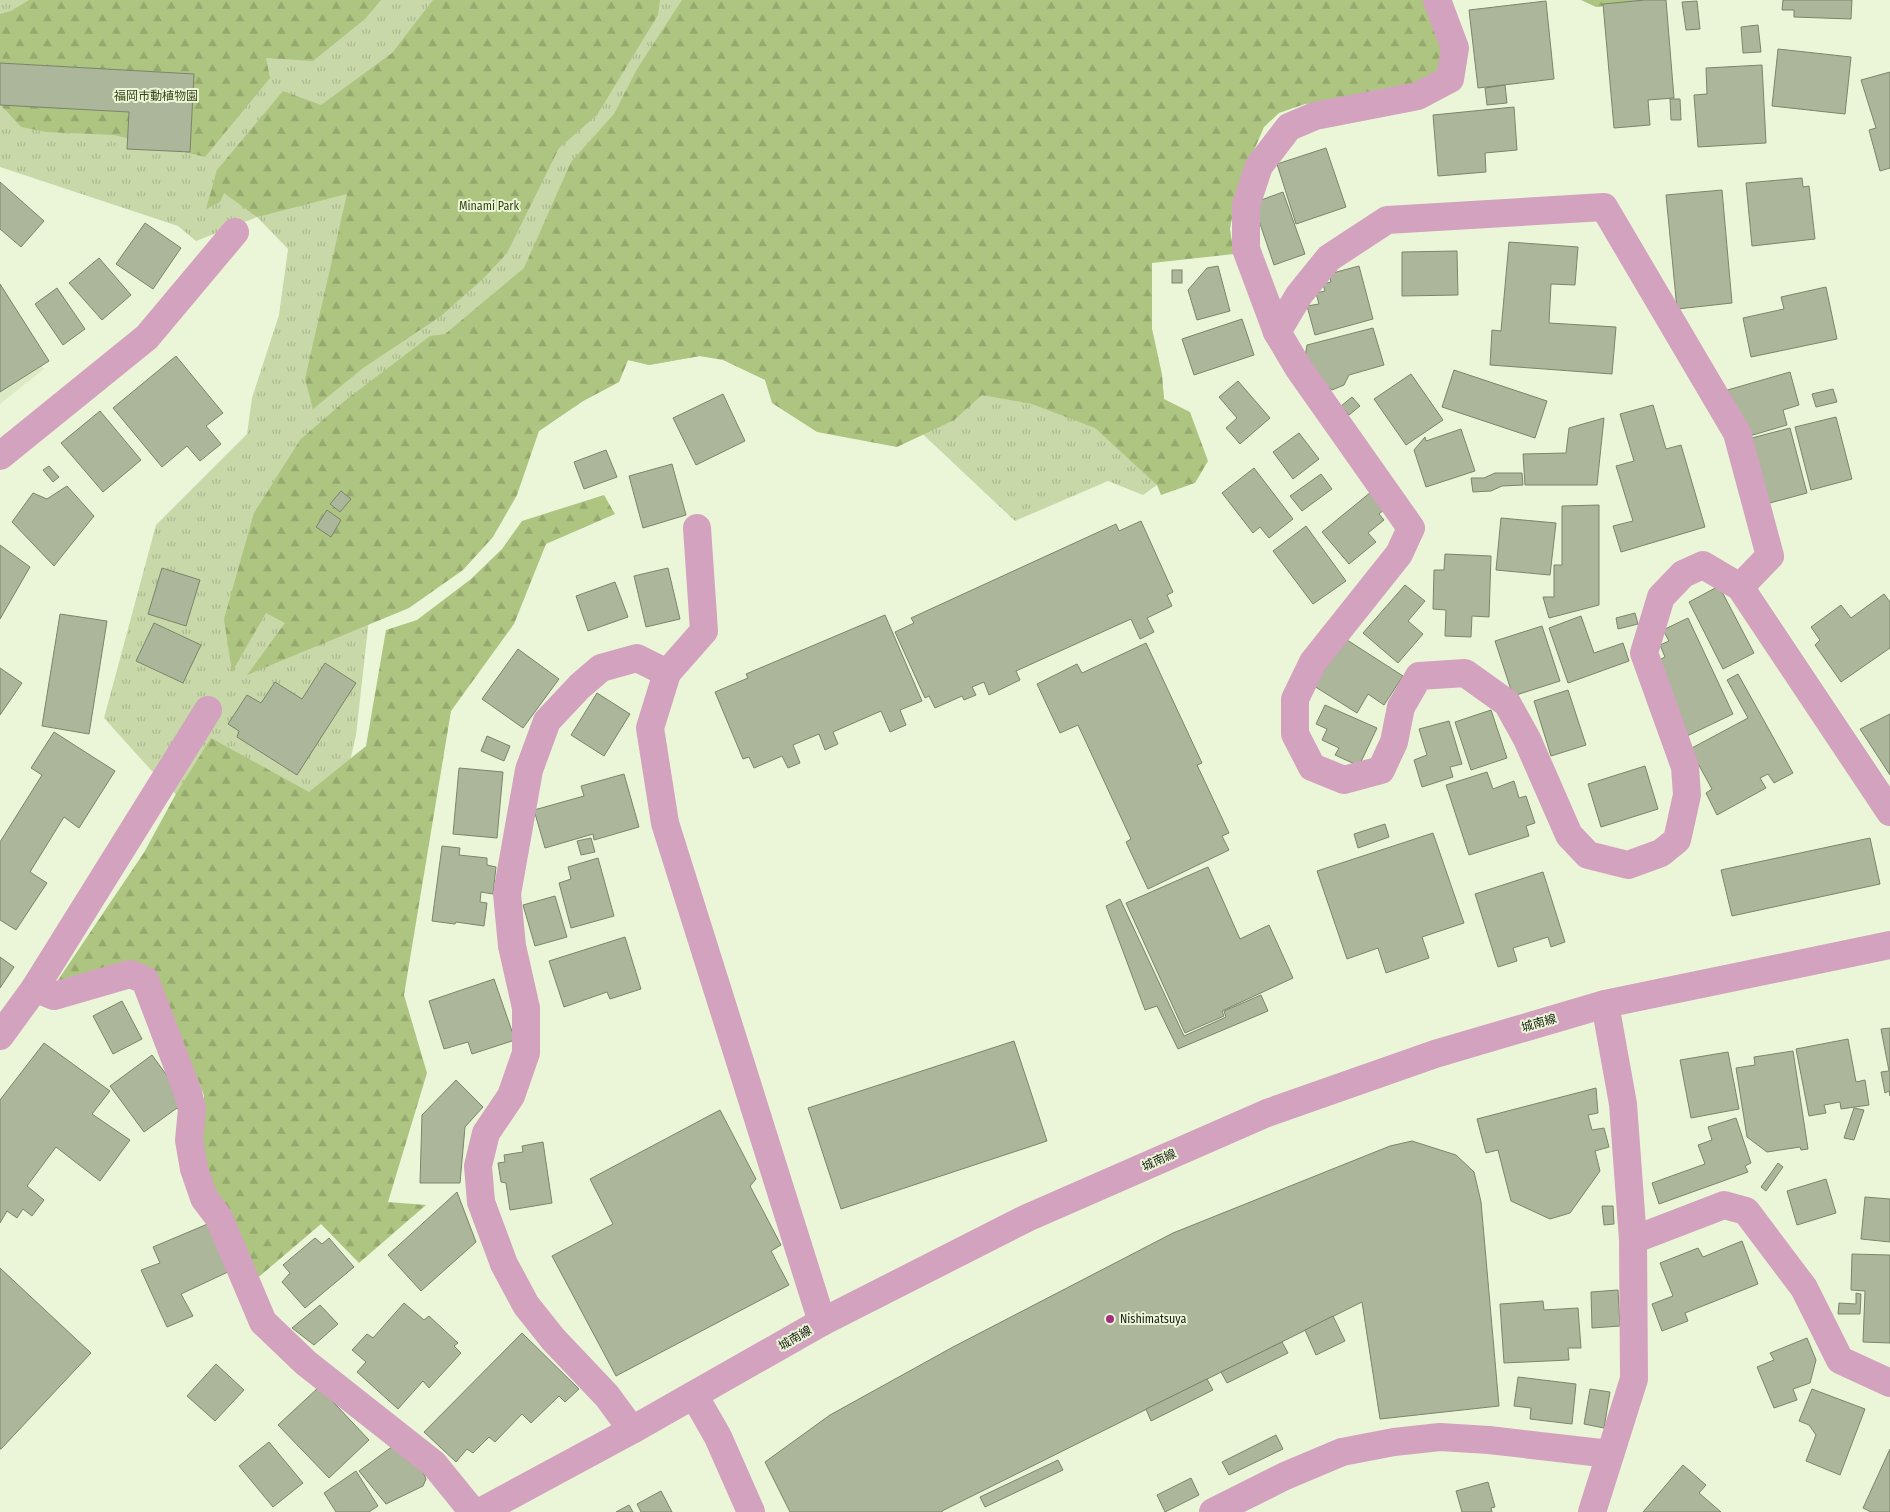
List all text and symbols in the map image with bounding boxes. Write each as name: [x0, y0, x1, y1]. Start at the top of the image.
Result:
park label: 福岡市動植物園: [114, 89, 198, 103]
park label: Minami Park: [459, 199, 519, 213]
street label: 城南線: [1520, 1011, 1558, 1035]
street label: 城南線: [1140, 1146, 1178, 1174]
place label: Nishimatsuya: [1120, 1312, 1186, 1326]
marker: Nishimatsuya: [1104, 1313, 1116, 1325]
street label: 城南線: [776, 1323, 814, 1353]

